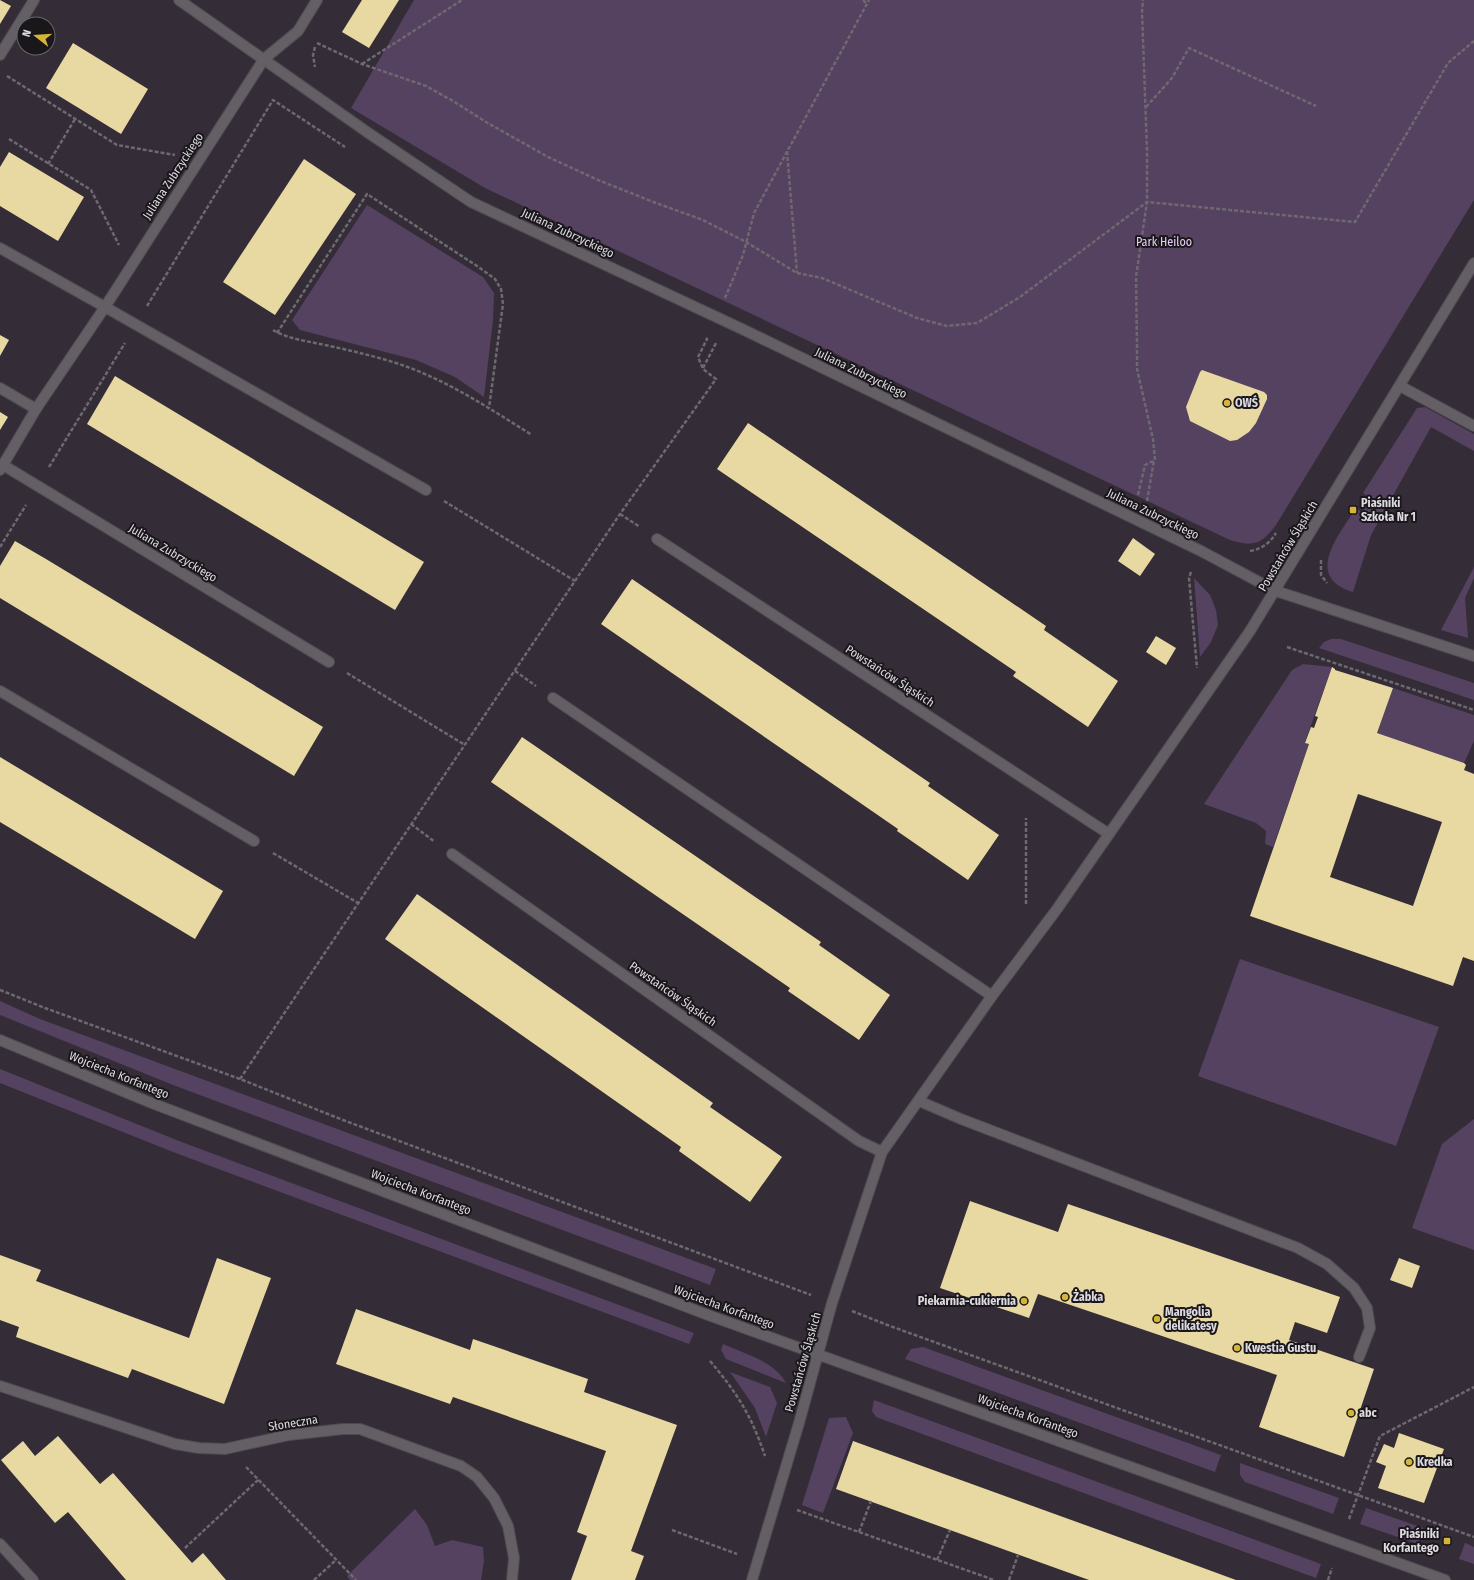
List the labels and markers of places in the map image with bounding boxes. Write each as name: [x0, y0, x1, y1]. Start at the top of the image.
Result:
place label: OWŚ: [1235, 394, 1258, 410]
marker: OWŚ: [1222, 398, 1232, 408]
place label: Piaśniki Szkoła Nr 1: [1361, 496, 1416, 524]
marker: Piaśniki Szkoła Nr 1: [1348, 505, 1358, 515]
place label: Żabka: [1073, 1289, 1103, 1304]
marker: Żabka: [1060, 1292, 1070, 1302]
place label: Piekarnia-cukiernia: [918, 1294, 1016, 1308]
marker: Piekarnia-cukiernia: [1019, 1296, 1029, 1306]
place label: Mangolia delikatesy: [1165, 1305, 1217, 1333]
marker: Mangolia delikatesy: [1152, 1314, 1162, 1324]
place label: Kwestia Gustu: [1245, 1341, 1316, 1355]
marker: Kwestia Gustu: [1232, 1343, 1242, 1353]
place label: abc: [1359, 1406, 1377, 1420]
marker: abc: [1346, 1408, 1356, 1418]
place label: Kredka: [1417, 1455, 1453, 1469]
marker: Kredka: [1404, 1457, 1414, 1467]
place label: Piaśniki Korfantego: [1383, 1527, 1440, 1555]
marker: Piaśniki Korfantego: [1442, 1536, 1452, 1546]

